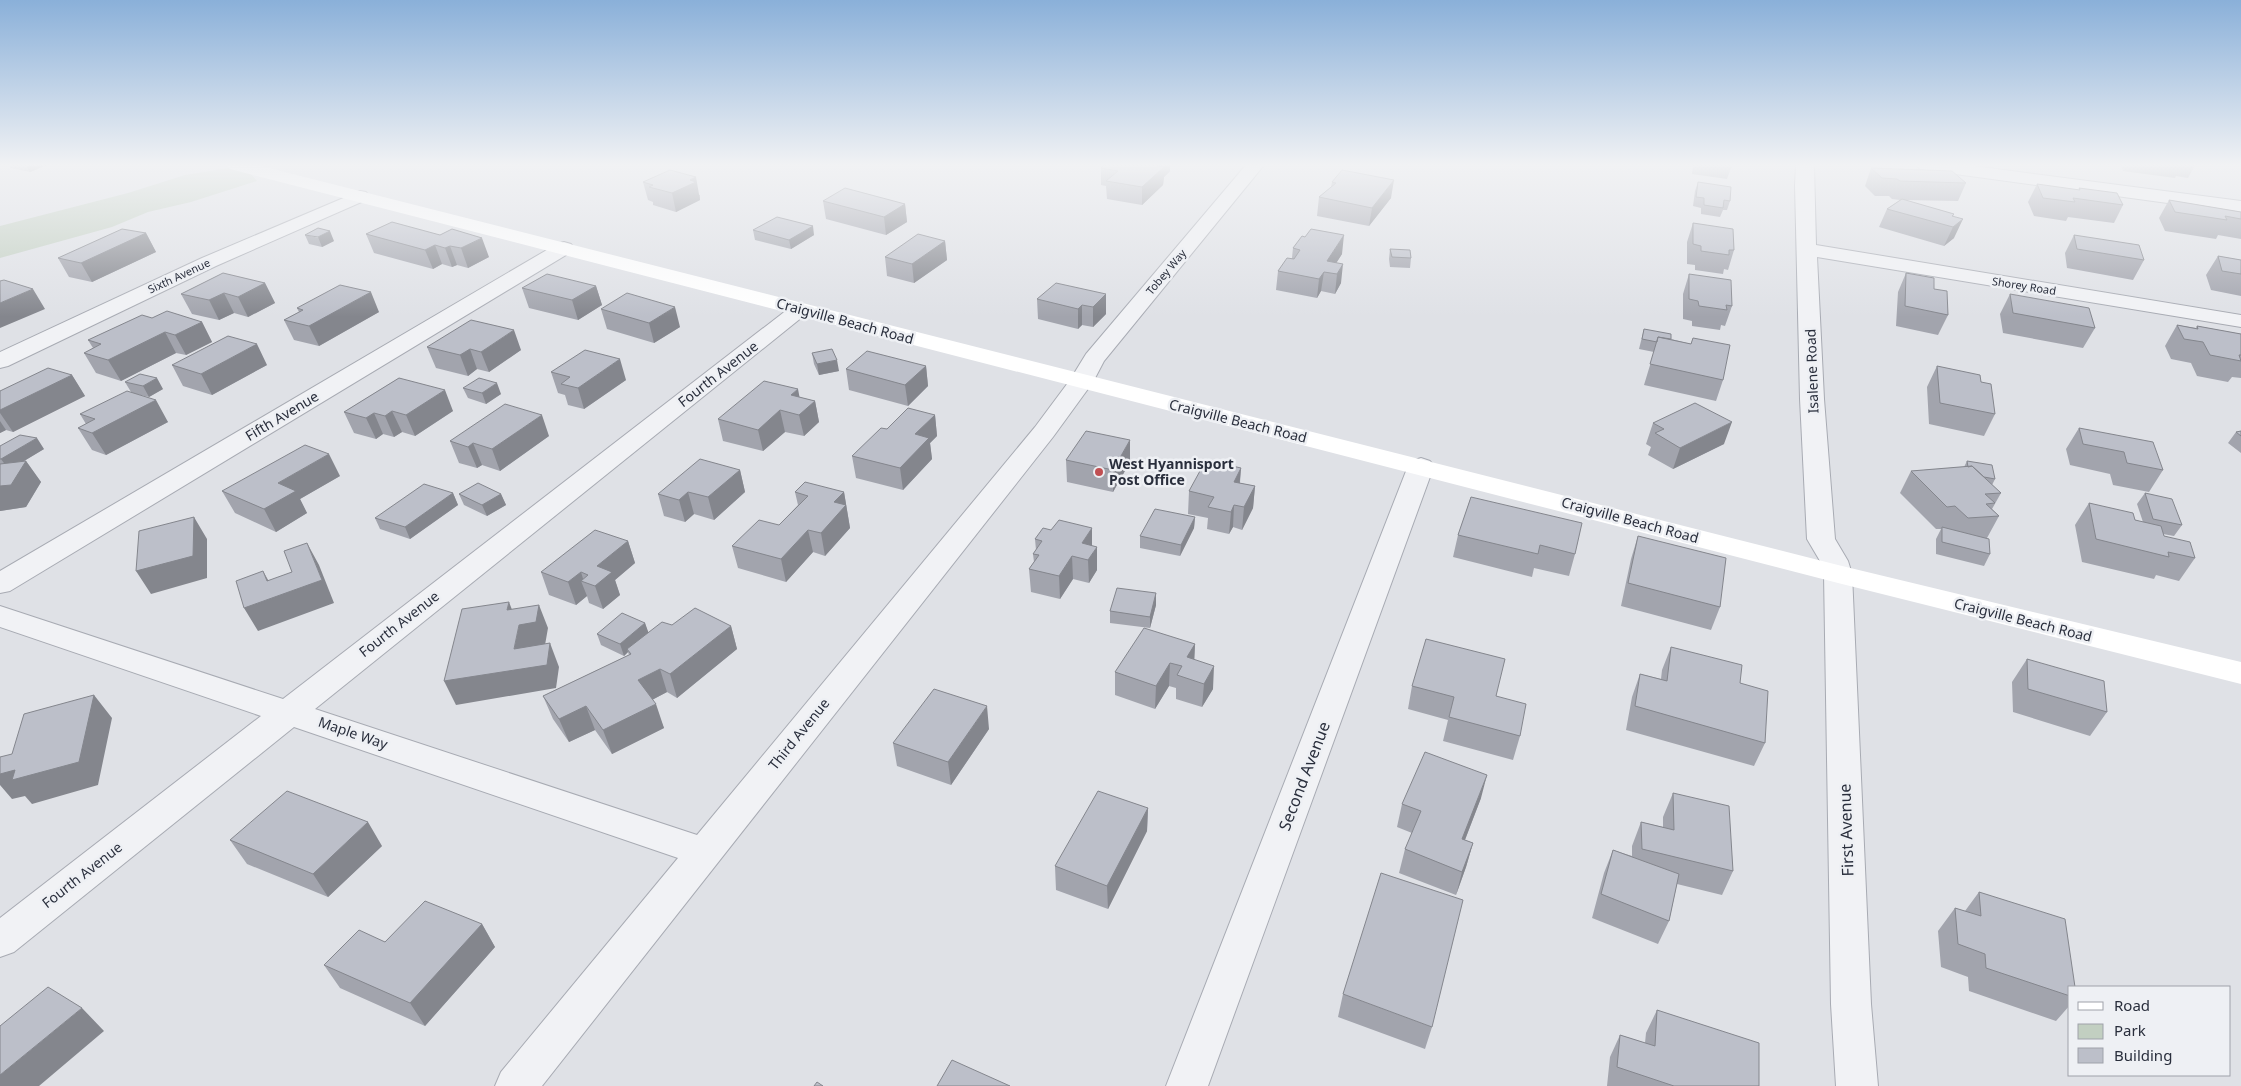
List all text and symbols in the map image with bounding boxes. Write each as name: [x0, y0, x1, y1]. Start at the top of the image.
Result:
street label: Tobey Way: [1142, 245, 1189, 298]
street label: Sixth Avenue: [145, 255, 212, 296]
street label: Shorey Road: [1991, 273, 2057, 298]
street label: Craigville Beach Road: [774, 293, 916, 348]
street label: Isalene Road: [1801, 328, 1822, 414]
street label: Fourth Avenue: [674, 336, 762, 411]
street label: Fifth Avenue: [242, 386, 322, 445]
street label: Craigville Beach Road: [1167, 394, 1309, 447]
place label: West Hyannisport Post Office: [1109, 454, 1234, 489]
marker: West Hyannisport Post Office: [1093, 466, 1105, 478]
street label: Craigville Beach Road: [1559, 492, 1701, 547]
street label: Fourth Avenue: [355, 586, 443, 661]
street label: Craigville Beach Road: [1952, 593, 2094, 646]
street label: Third Avenue: [764, 694, 833, 773]
street label: Maple Way: [316, 712, 391, 754]
street label: Second Avenue: [1273, 718, 1335, 834]
street label: First Avenue: [1833, 783, 1859, 877]
street label: Fourth Avenue: [38, 837, 126, 912]
legend: [2068, 986, 2231, 1076]
text: Road: [2114, 995, 2150, 1015]
text: Park: [2114, 1020, 2146, 1040]
text: Building: [2114, 1045, 2172, 1065]

